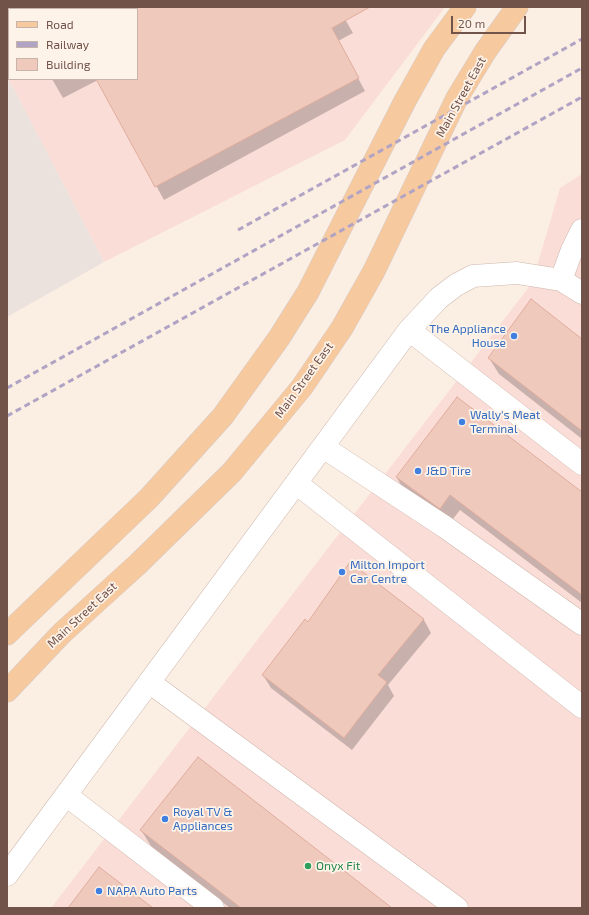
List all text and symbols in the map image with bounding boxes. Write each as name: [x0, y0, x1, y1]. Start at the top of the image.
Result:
legend: [8, 8, 138, 80]
scale bar: [453, 8, 528, 34]
text: 20 m: [458, 16, 485, 30]
text: Road: [46, 17, 74, 31]
text: Railway: [46, 37, 89, 51]
street label: Main Street East: [433, 54, 489, 140]
text: Building: [46, 57, 90, 71]
place label: The Appliance House: [429, 322, 506, 350]
marker: The Appliance House: [509, 331, 519, 341]
street label: Main Street East: [272, 339, 336, 421]
place label: Wally's Meat Terminal: [470, 408, 540, 436]
marker: Wally's Meat Terminal: [457, 417, 467, 427]
place label: J&D Tire: [426, 464, 471, 478]
marker: J&D Tire: [413, 466, 423, 476]
place label: Milton Import Car Centre: [350, 558, 425, 586]
marker: Milton Import Car Centre: [337, 567, 347, 577]
street label: Main Street East: [44, 579, 120, 651]
place label: Royal TV & Appliances: [173, 805, 233, 833]
marker: Royal TV & Appliances: [160, 814, 170, 824]
place label: Onyx Fit: [316, 859, 360, 873]
marker: Onyx Fit: [303, 861, 313, 871]
place label: NAPA Auto Parts: [107, 884, 197, 898]
marker: NAPA Auto Parts: [94, 886, 104, 896]

